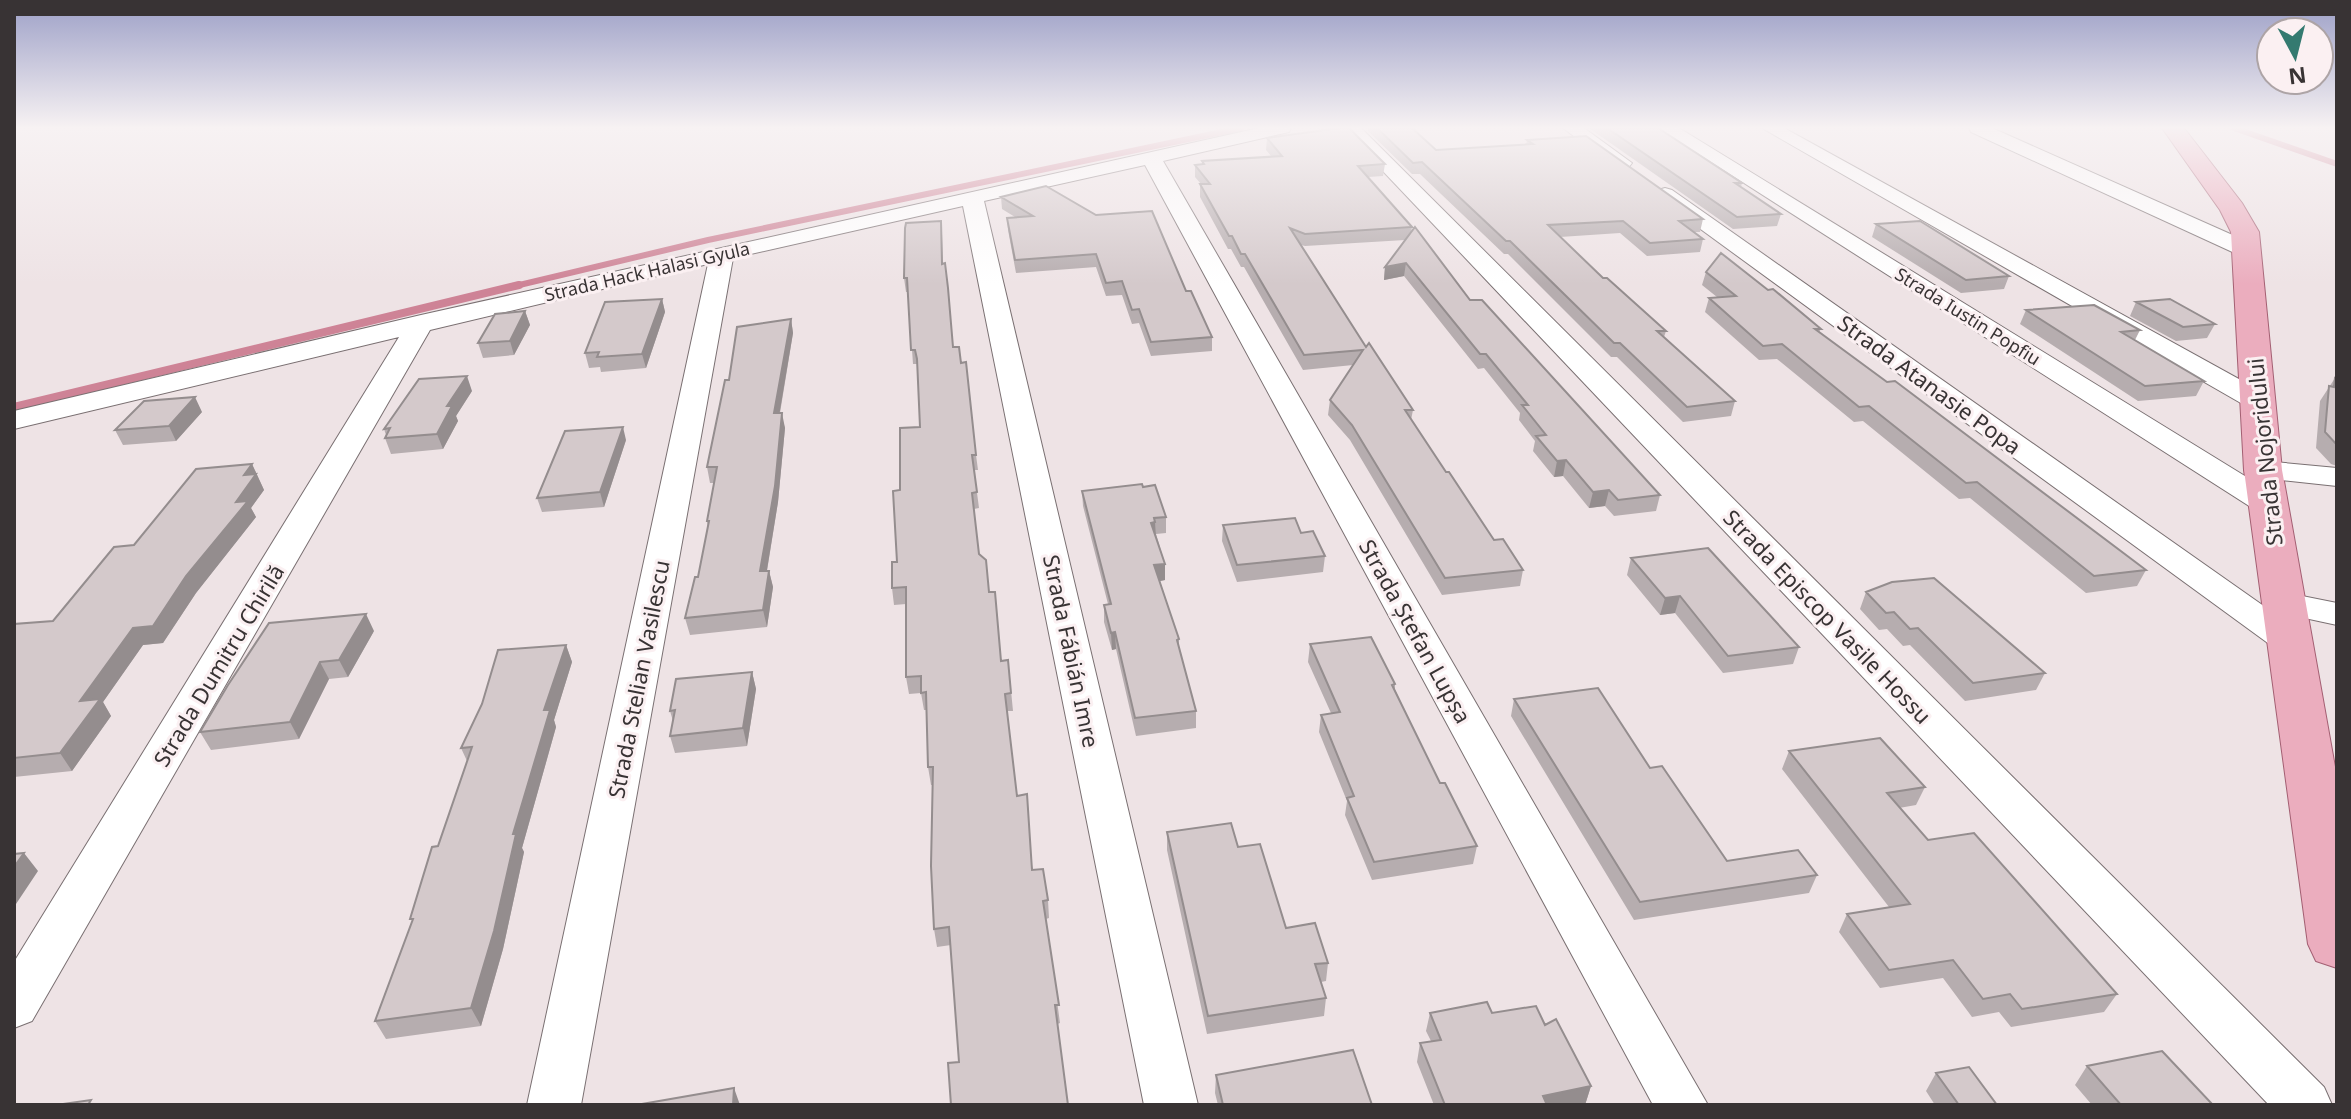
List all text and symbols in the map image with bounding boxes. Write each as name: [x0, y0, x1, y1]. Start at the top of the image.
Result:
north arrow: [2255, 16, 2335, 96]
text: N: [2287, 61, 2308, 93]
street label: Strada Hack Halasi Gyula: [542, 236, 752, 306]
street label: Strada Iustin Popfiu: [1891, 262, 2045, 370]
street label: Strada Atanasie Popa: [1832, 307, 2028, 461]
street label: Strada Nojoridului: [2239, 357, 2289, 547]
street label: Strada Episcop Vasile Hossu: [1717, 502, 1939, 730]
street label: Strada Ștefan Lupșa: [1353, 534, 1479, 728]
street label: Strada Fábián Imre: [1037, 552, 1107, 750]
street label: Strada Stelian Vasilescu: [600, 557, 676, 801]
street label: Strada Dumitru Chirilă: [146, 558, 290, 772]

